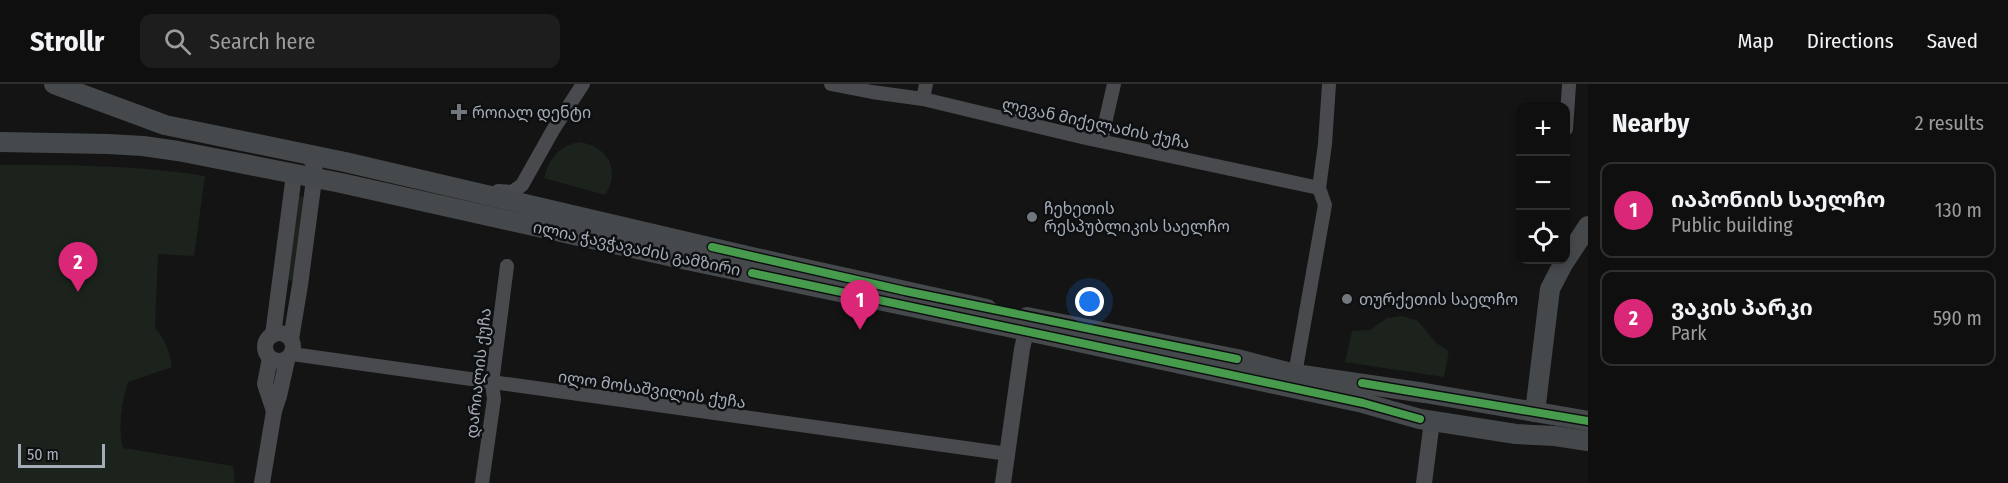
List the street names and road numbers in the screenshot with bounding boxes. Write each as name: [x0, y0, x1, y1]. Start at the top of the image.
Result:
street label: ლევან მიქელაძის ქუჩა: [1000, 94, 1191, 154]
street label: ილია ჭავჭავაძის გამზირი: [531, 217, 742, 281]
street label: დარიალის ქუჩა: [462, 307, 496, 439]
street label: ილო მოსაშვილის ქუჩა: [557, 367, 747, 413]

